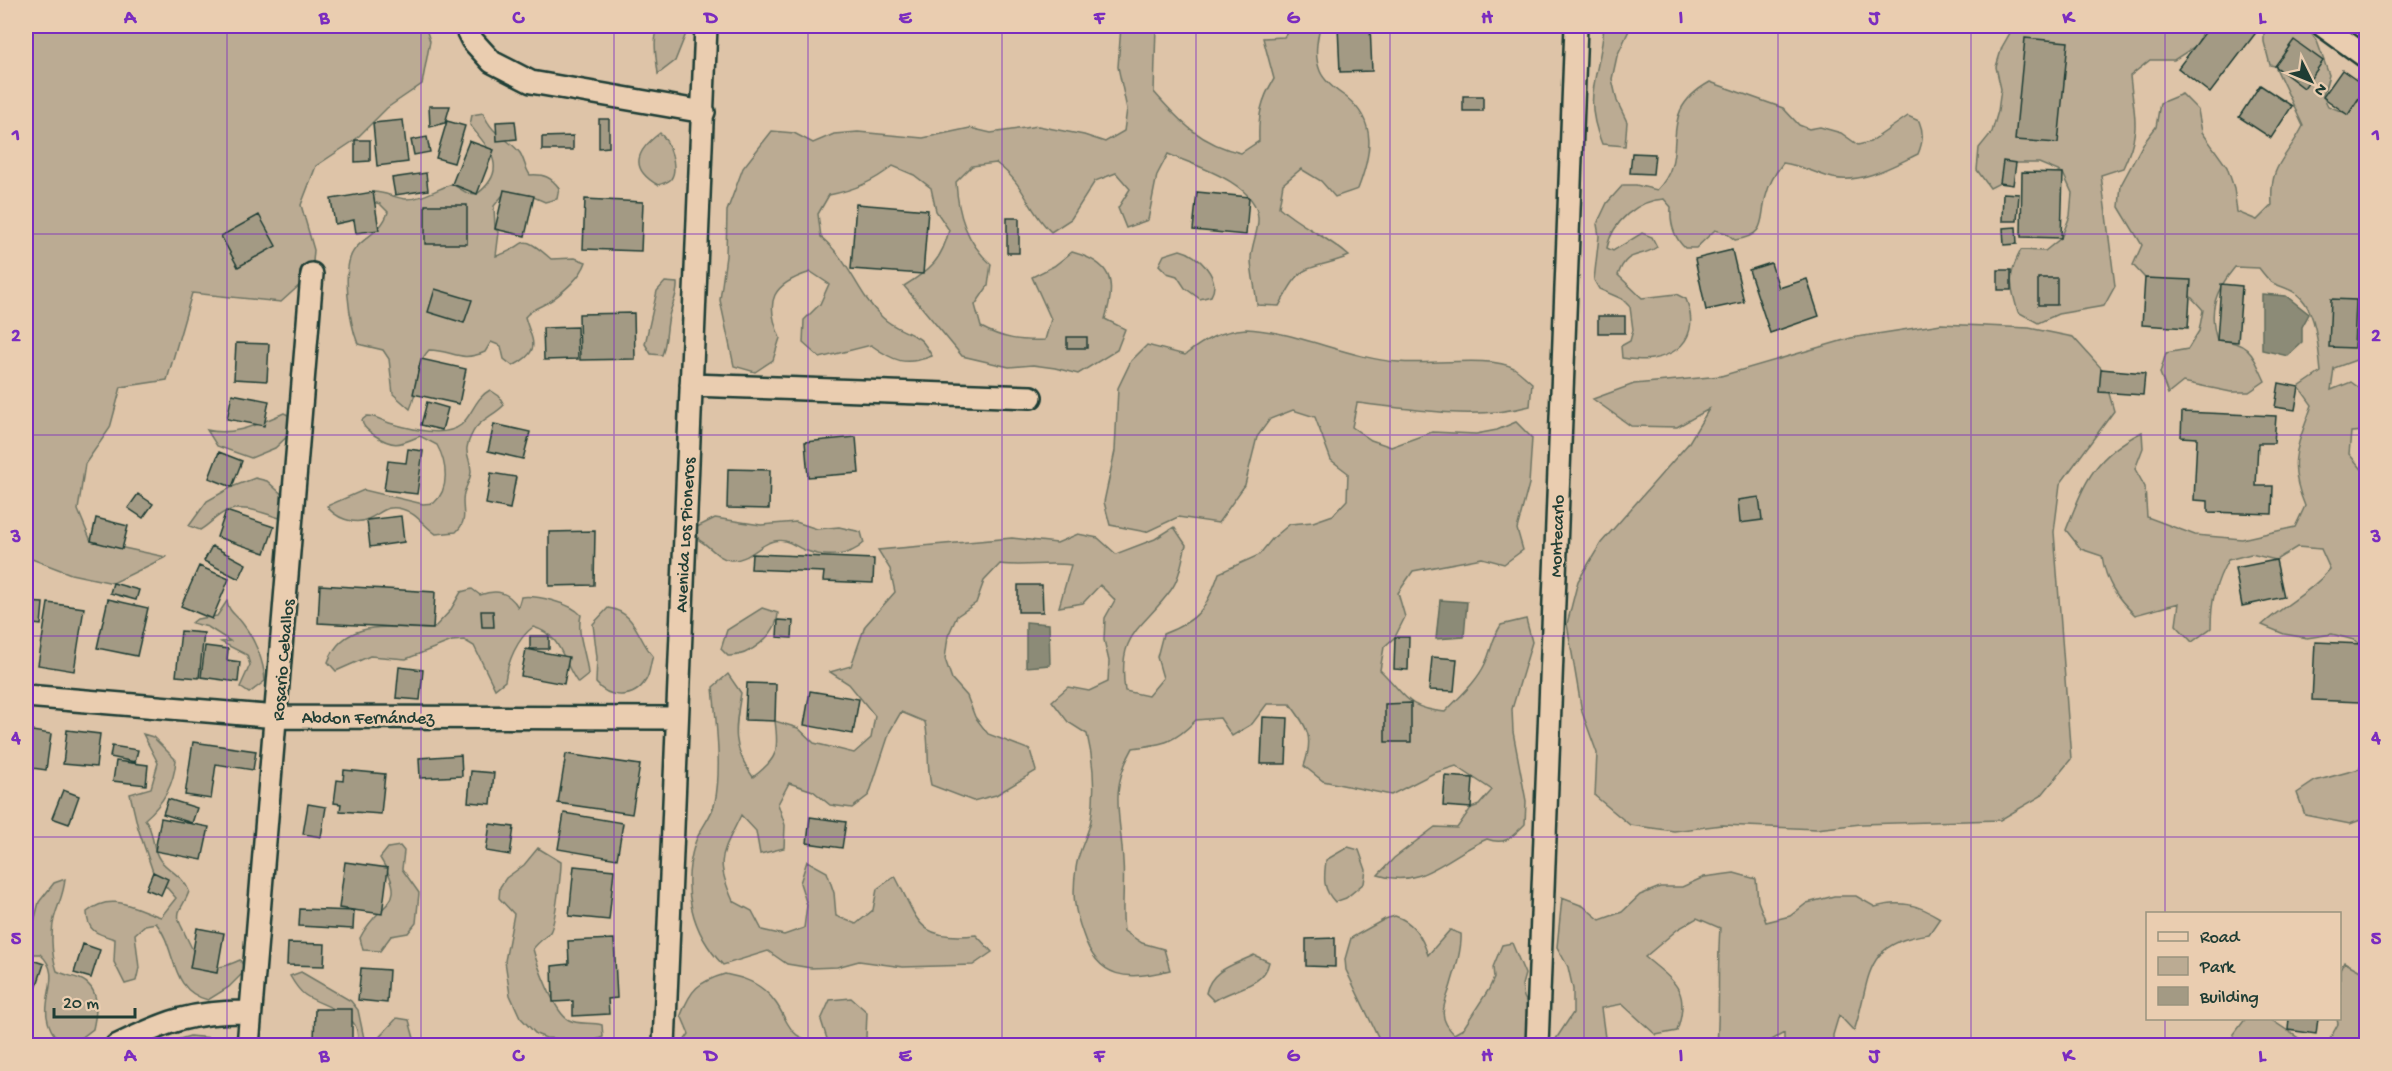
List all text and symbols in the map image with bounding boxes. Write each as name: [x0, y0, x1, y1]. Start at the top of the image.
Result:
text: A: [123, 8, 138, 31]
text: B: [318, 8, 330, 31]
text: C: [512, 8, 526, 31]
text: D: [702, 8, 718, 31]
text: E: [899, 8, 913, 31]
text: F: [1093, 8, 1106, 31]
text: G: [1287, 8, 1301, 31]
text: H: [1481, 8, 1493, 31]
text: I: [1679, 8, 1684, 31]
text: J: [1868, 8, 1881, 31]
text: K: [2061, 8, 2076, 31]
text: L: [2258, 8, 2267, 31]
north arrow: [2281, 51, 2341, 111]
text: N: [2309, 79, 2330, 100]
text: 1: [11, 125, 20, 148]
text: 1: [2371, 125, 2380, 148]
text: 2: [11, 326, 21, 349]
text: 2: [2371, 326, 2381, 349]
street label: Avenida Los Pioneros: [672, 456, 701, 613]
street label: Montecarlo: [1547, 494, 1570, 578]
text: 3: [10, 527, 21, 550]
text: 3: [2370, 527, 2381, 550]
street label: Rosario Ceballos: [269, 597, 300, 722]
street label: Abdon Fernández: [302, 709, 435, 730]
text: 4: [10, 728, 21, 751]
text: 4: [2370, 728, 2381, 751]
legend: [2146, 912, 2341, 1020]
text: Road: [2200, 928, 2241, 949]
text: 5: [11, 929, 22, 952]
text: 5: [2371, 929, 2382, 952]
text: Park: [2199, 958, 2236, 979]
scale bar: [54, 981, 135, 1019]
text: Building: [2199, 988, 2259, 1009]
text: 20 m: [63, 994, 99, 1015]
text: A: [123, 1046, 138, 1069]
text: B: [318, 1046, 330, 1069]
text: C: [512, 1046, 526, 1069]
text: D: [702, 1046, 718, 1069]
text: E: [899, 1046, 913, 1069]
text: F: [1093, 1046, 1106, 1069]
text: G: [1287, 1046, 1301, 1069]
text: H: [1481, 1046, 1493, 1069]
text: I: [1679, 1046, 1684, 1069]
text: J: [1868, 1046, 1881, 1069]
text: K: [2061, 1046, 2076, 1069]
text: L: [2258, 1046, 2267, 1069]

